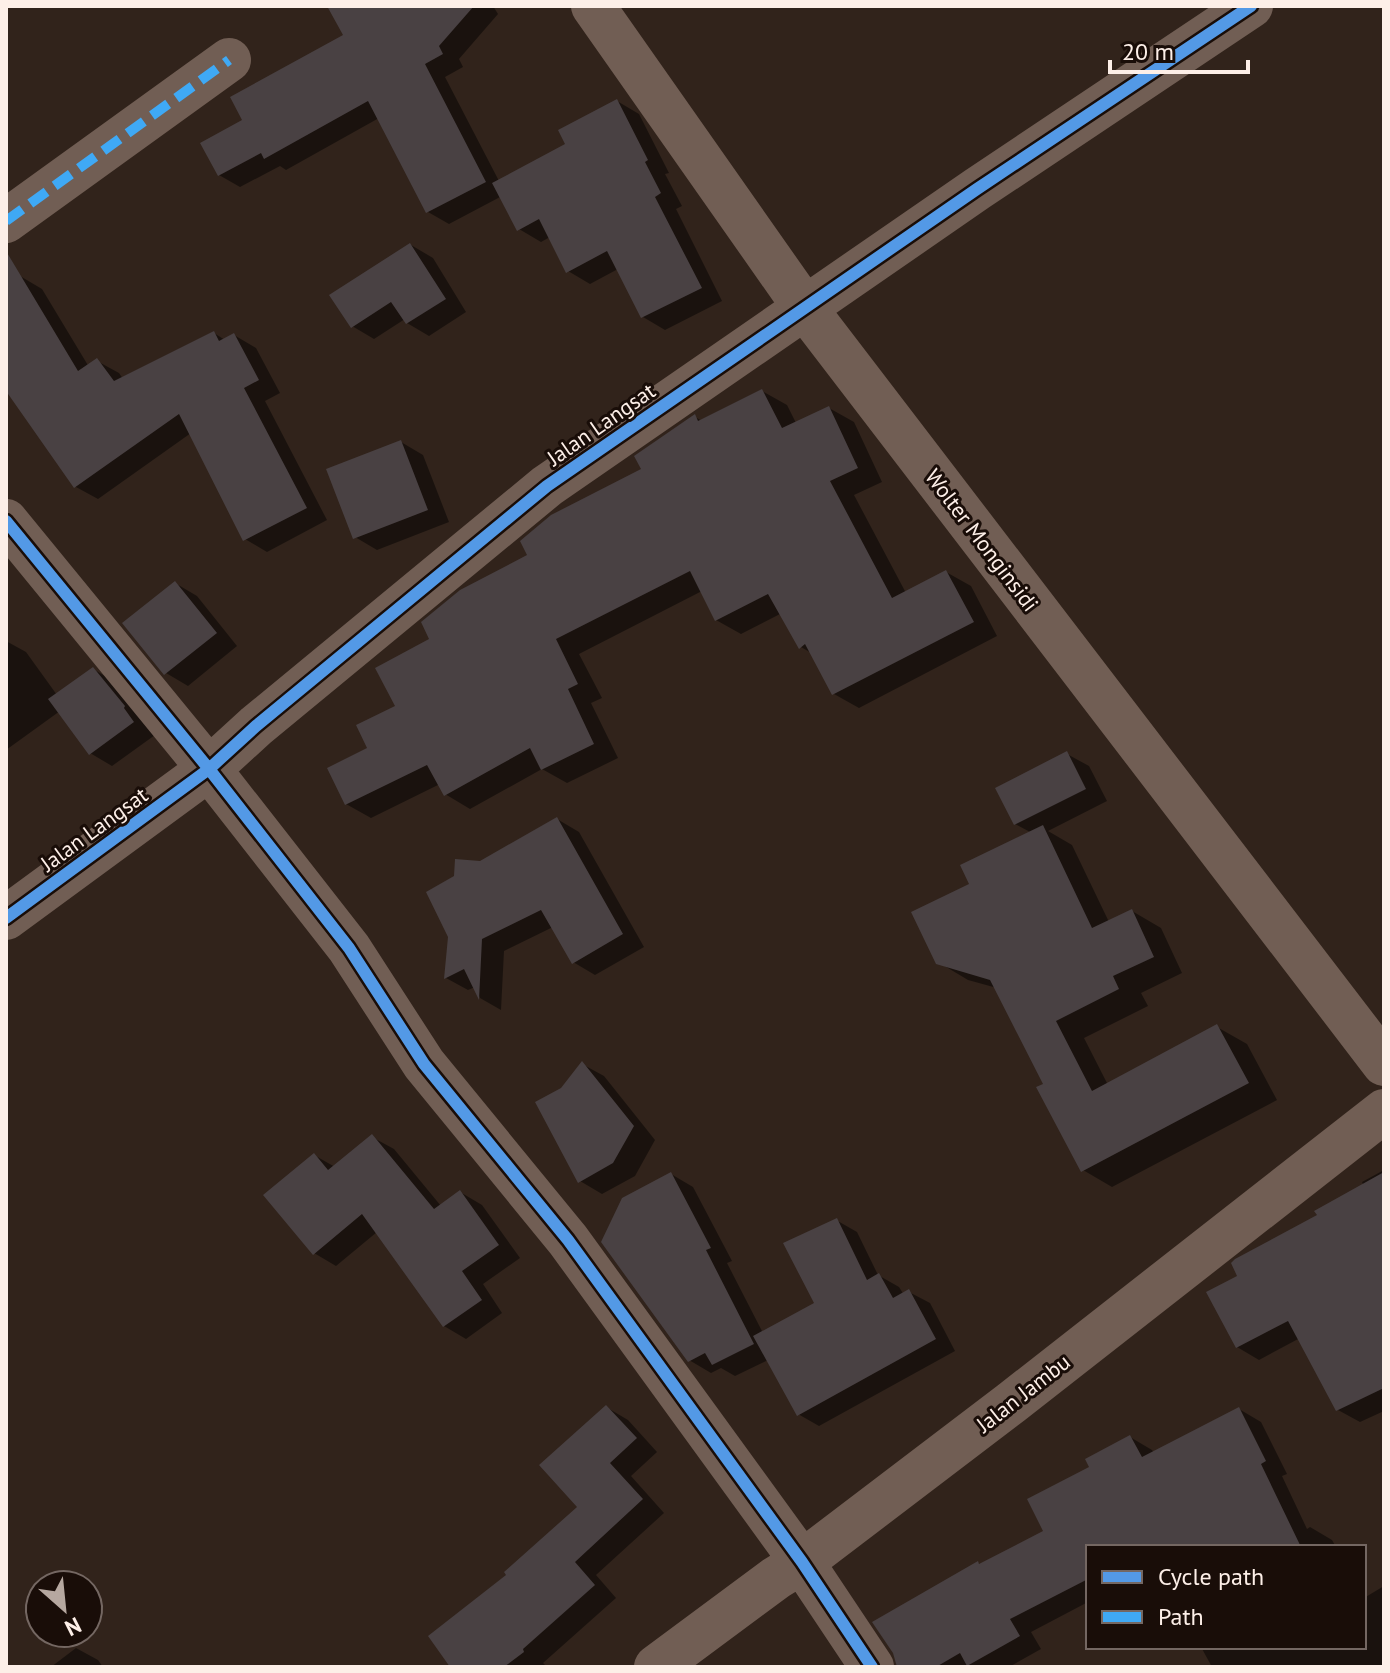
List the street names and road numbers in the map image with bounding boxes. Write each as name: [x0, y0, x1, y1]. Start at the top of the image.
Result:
street label: Jalan Langsat: [541, 376, 661, 472]
street label: Wolter Monginsidi: [919, 463, 1045, 617]
street label: Jalan Langsat: [34, 780, 154, 878]
street label: Jalan Jambu: [970, 1348, 1076, 1439]

